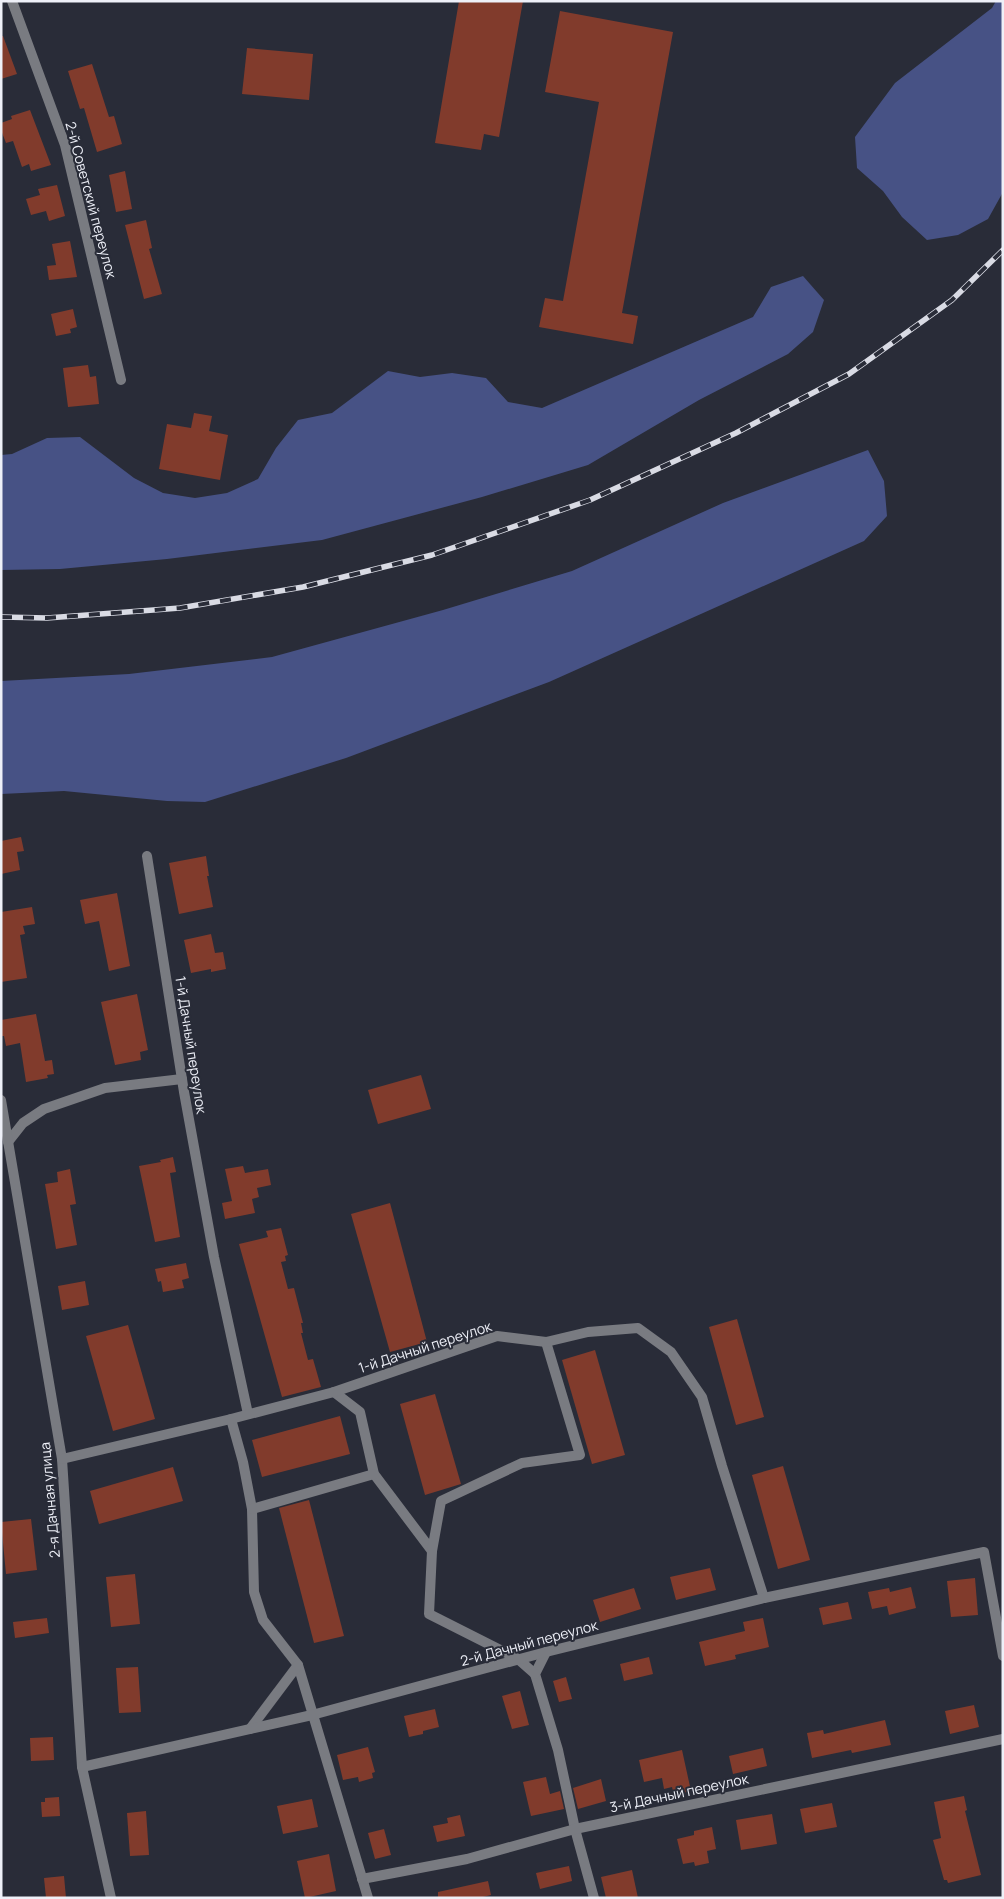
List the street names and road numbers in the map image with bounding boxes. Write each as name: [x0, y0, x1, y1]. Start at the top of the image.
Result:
street label: 2-й Советский переулок: [61, 119, 122, 281]
street label: 1-й Дачный переулок: [171, 975, 212, 1116]
street label: 1-й Дачный переулок: [356, 1316, 495, 1377]
street label: 2-я Дачная улица: [35, 1441, 64, 1559]
street label: 2-й Дачный переулок: [458, 1615, 601, 1670]
street label: 3-й Дачный переулок: [608, 1768, 751, 1817]

